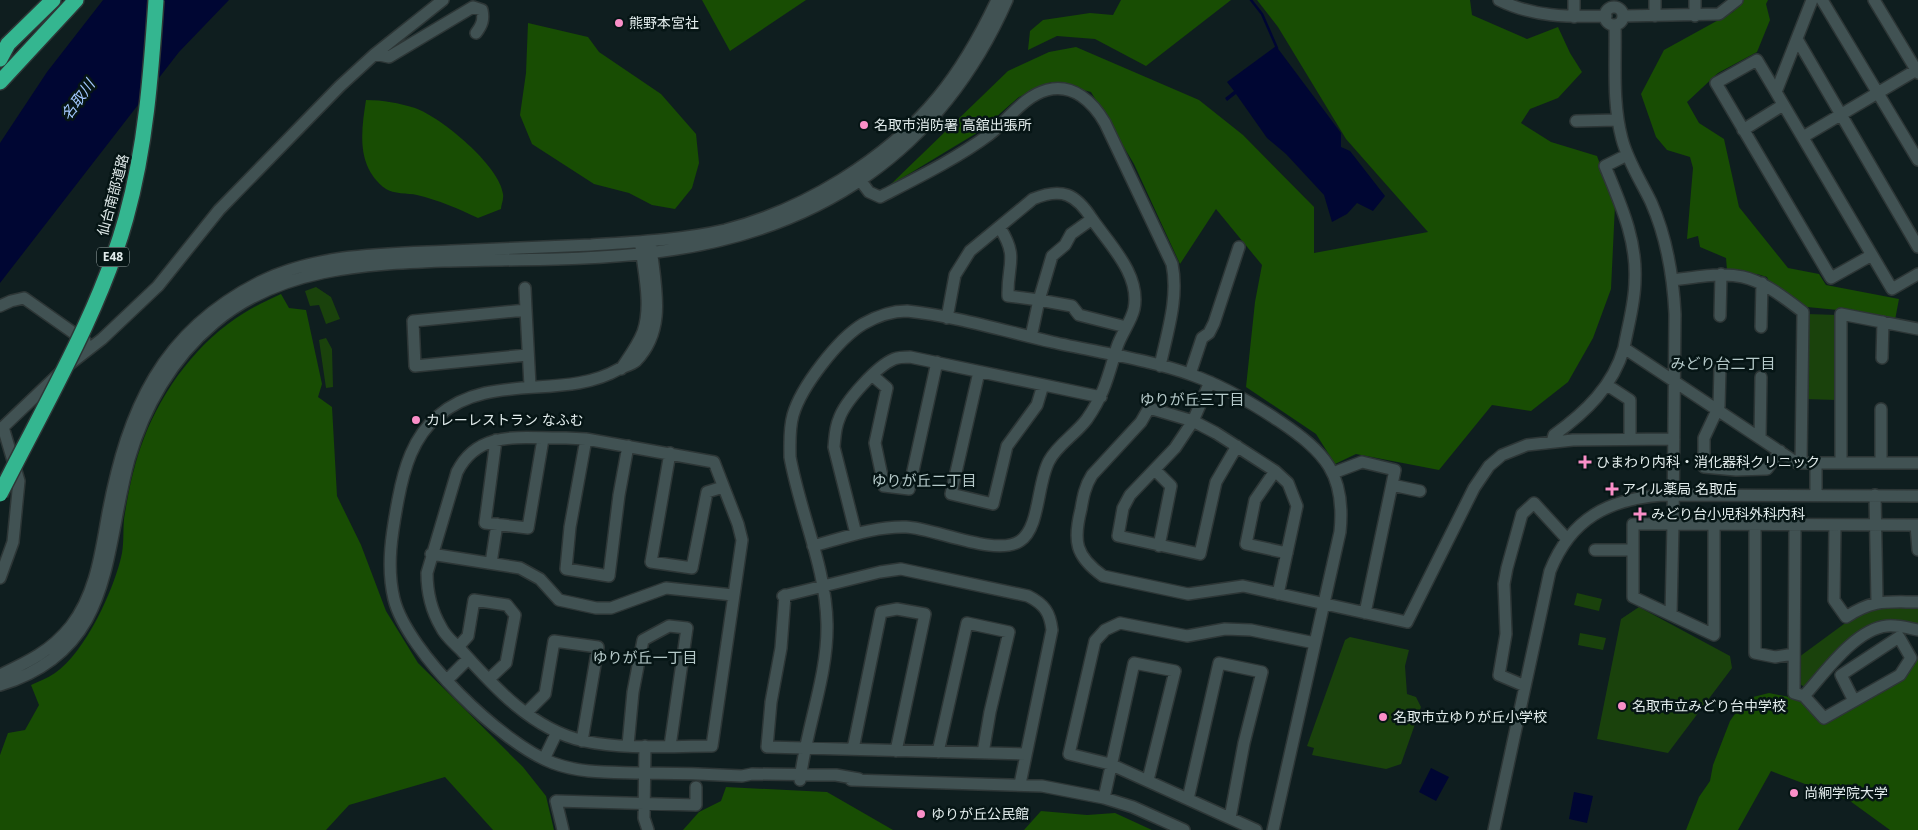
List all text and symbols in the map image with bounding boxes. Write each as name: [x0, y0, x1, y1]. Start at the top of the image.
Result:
place label: 熊野本宮社: [629, 13, 699, 32]
marker: 熊野本宮社: [613, 17, 625, 29]
water label: 名取川: [56, 74, 100, 123]
place label: 名取市消防署 高舘出張所: [874, 115, 1032, 134]
marker: 名取市消防署 高舘出張所: [858, 119, 870, 131]
street label: 仙台南部道路: [92, 152, 133, 238]
road number: E48: [97, 248, 129, 266]
district label: みどり台二丁目: [1670, 353, 1776, 373]
district label: ゆりが丘三丁目: [1139, 389, 1245, 409]
place label: カレーレストラン なふむ: [426, 410, 584, 429]
marker: カレーレストラン なふむ: [410, 414, 422, 426]
place label: ひまわり内科・消化器科クリニック: [1596, 452, 1820, 471]
marker: ひまわり内科・消化器科クリニック: [1578, 455, 1592, 469]
district label: ゆりが丘二丁目: [871, 470, 977, 490]
place label: アイル薬局 名取店: [1622, 479, 1737, 498]
marker: アイル薬局 名取店: [1606, 483, 1618, 495]
place label: みどり台小児科外科内科: [1651, 504, 1805, 523]
marker: みどり台小児科外科内科: [1633, 507, 1647, 521]
district label: ゆりが丘一丁目: [592, 647, 698, 667]
place label: 名取市立みどり台中学校: [1632, 696, 1786, 715]
marker: 名取市立みどり台中学校: [1616, 700, 1628, 712]
place label: 名取市立ゆりが丘小学校: [1393, 707, 1547, 726]
marker: 名取市立ゆりが丘小学校: [1377, 711, 1389, 723]
place label: 尚絅学院大学: [1804, 783, 1888, 802]
marker: 尚絅学院大学: [1788, 787, 1800, 799]
place label: ゆりが丘公民館: [931, 804, 1029, 823]
marker: ゆりが丘公民館: [915, 808, 927, 820]

